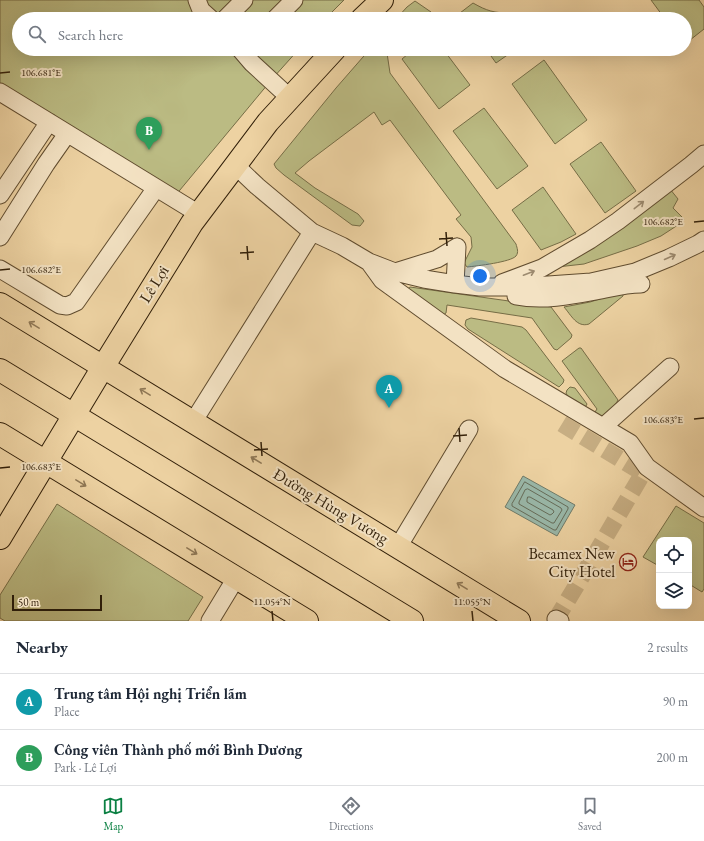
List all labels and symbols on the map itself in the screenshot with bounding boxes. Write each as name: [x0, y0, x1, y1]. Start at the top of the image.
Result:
text: 106.681°E: [21, 66, 61, 79]
pin: B: [136, 117, 162, 150]
one-way arrow: [634, 201, 645, 209]
text: 106.682°E: [643, 215, 683, 228]
one-way arrow: [664, 253, 676, 261]
street label: Lê Lợi: [134, 261, 174, 307]
text: 106.682°E: [21, 263, 61, 276]
your location: [470, 266, 490, 286]
one-way arrow: [522, 268, 534, 276]
one-way arrow: [28, 320, 40, 328]
pin: A: [376, 375, 402, 408]
one-way arrow: [139, 388, 151, 396]
text: 106.683°E: [643, 413, 683, 426]
one-way arrow: [251, 456, 262, 464]
text: 106.683°E: [21, 460, 61, 473]
street label: Đường Hùng Vương: [269, 463, 393, 549]
one-way arrow: [75, 480, 87, 488]
place label: Becamex New City Hotel: [528, 543, 616, 582]
one-way arrow: [186, 547, 197, 555]
hotel icon: Becamex New City Hotel: [618, 552, 638, 572]
one-way arrow: [457, 582, 468, 590]
scale bar: [12, 593, 102, 612]
text: 11.054°N: [253, 595, 291, 608]
text: 11.055°N: [453, 595, 491, 608]

